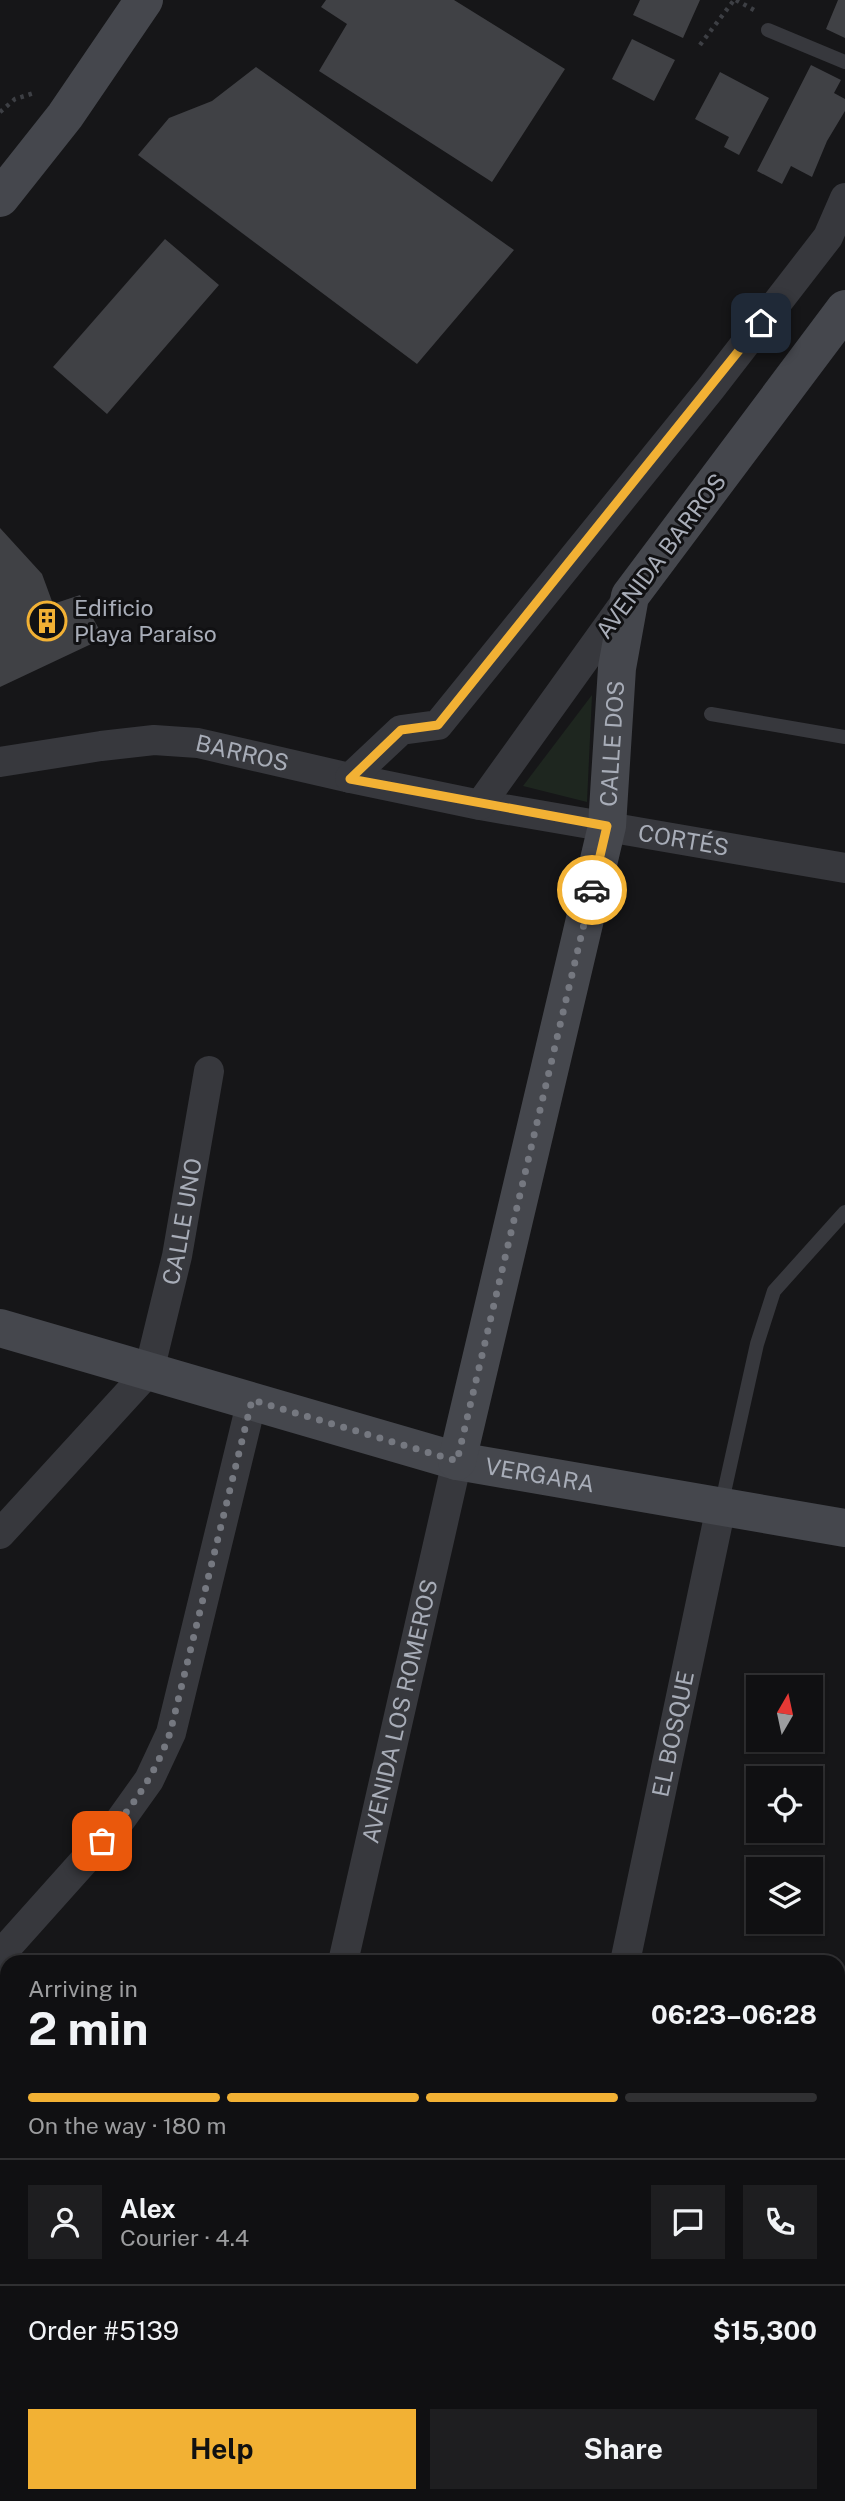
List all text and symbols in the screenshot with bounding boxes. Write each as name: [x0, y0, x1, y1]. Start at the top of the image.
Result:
pin: [731, 293, 791, 353]
icon: home: [742, 304, 780, 342]
street label: AVENIDA BARROS: [590, 468, 731, 643]
place label: Edificio Playa Paraíso: [74, 594, 217, 647]
building icon: Edificio Playa Paraíso: [26, 600, 68, 642]
street label: CALLE DOS: [594, 680, 629, 808]
street label: BARROS: [193, 729, 291, 776]
street label: CORTÉS: [636, 819, 731, 861]
courier: [557, 855, 627, 925]
icon: car: [573, 871, 611, 909]
street label: CALLE UNO: [156, 1156, 207, 1288]
street label: VERGARA: [483, 1452, 597, 1498]
street label: AVENIDA LOS ROMEROS: [356, 1577, 443, 1846]
street label: EL BOSQUE: [646, 1669, 699, 1799]
north arrow: [746, 1675, 822, 1752]
map controls: [746, 1675, 823, 1934]
button: locate: [746, 1766, 823, 1843]
pin: [72, 1811, 132, 1871]
icon: bag: [83, 1822, 121, 1860]
button: layers: [746, 1857, 823, 1934]
text: Arriving in: [28, 1975, 138, 2002]
text: 06:23–06:28: [651, 1999, 817, 2030]
text: 2 min: [28, 2001, 148, 2055]
text: On the way · 180 m: [28, 2112, 226, 2139]
button: person: [28, 2185, 102, 2259]
button: chat: [651, 2185, 725, 2259]
button: phone: [743, 2185, 817, 2259]
text: Alex: [120, 2193, 176, 2224]
text: Courier · 4.4: [120, 2224, 249, 2251]
text: Order #5139: [28, 2315, 179, 2346]
text: $15,300: [713, 2315, 817, 2346]
button: Help: [28, 2409, 416, 2489]
button: Share: [430, 2409, 817, 2489]

